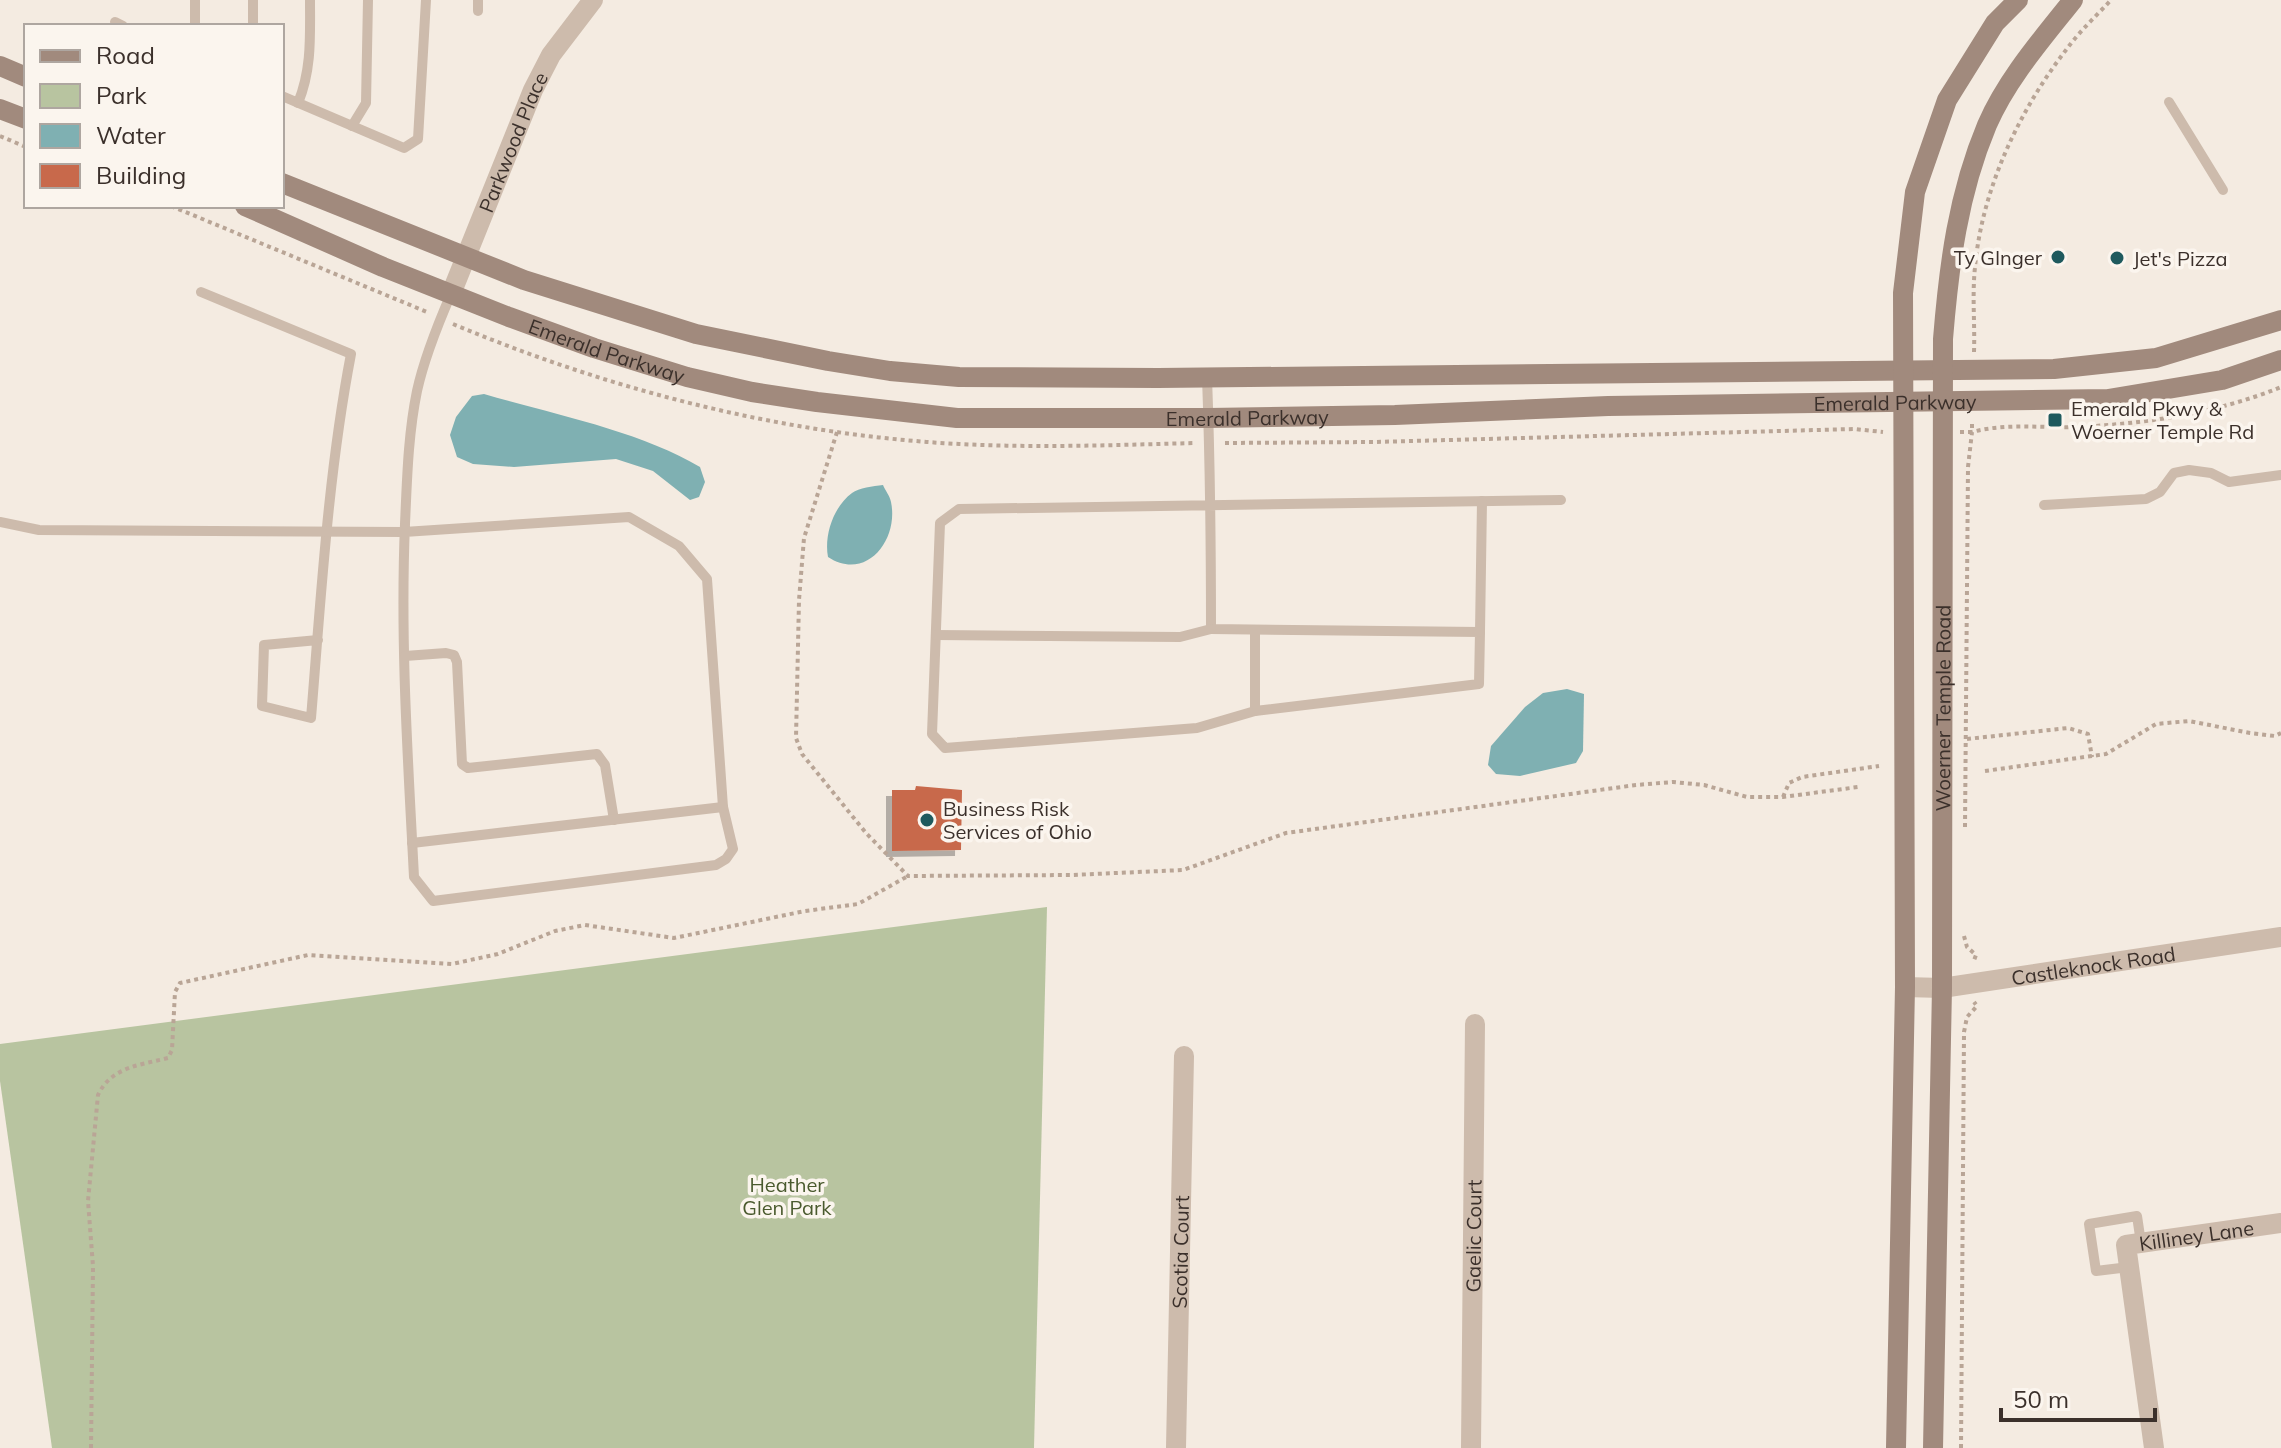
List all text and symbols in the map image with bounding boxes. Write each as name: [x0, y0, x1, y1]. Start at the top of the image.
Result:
legend: [24, 24, 284, 208]
text: Road: [96, 40, 155, 70]
street label: Parkwood Place: [473, 67, 553, 216]
text: Park: [96, 80, 147, 110]
text: Water: [96, 120, 166, 150]
text: Building: [96, 160, 186, 190]
place label: Ty GInger: [1954, 245, 2043, 270]
place label: Jet's Pizza: [2133, 246, 2227, 271]
marker: Ty GInger: [2049, 248, 2067, 266]
marker: Jet's Pizza: [2108, 249, 2126, 267]
street label: Emerald Parkway: [525, 313, 688, 388]
street label: Emerald Parkway: [1813, 388, 1977, 416]
place label: Emerald Pkwy & Woerner Temple Rd: [2071, 396, 2254, 444]
street label: Emerald Parkway: [1166, 404, 1329, 431]
marker: Emerald Pkwy & Woerner Temple Rd: [2046, 411, 2064, 429]
street label: Woerner Temple Road: [1930, 605, 1955, 811]
place label: Business Risk Services of Ohio: [943, 796, 1092, 844]
marker: Business Risk Services of Ohio: [918, 811, 936, 829]
street label: Castleknock Road: [2009, 941, 2177, 990]
park label: Heather Glen Park: [742, 1172, 832, 1220]
street label: Gaelic Court: [1460, 1179, 1486, 1293]
street label: Scotia Court: [1166, 1195, 1194, 1309]
street label: Killiney Lane: [2137, 1215, 2255, 1256]
scale bar: [2001, 1372, 2155, 1422]
text: 50 m: [2013, 1384, 2069, 1414]

